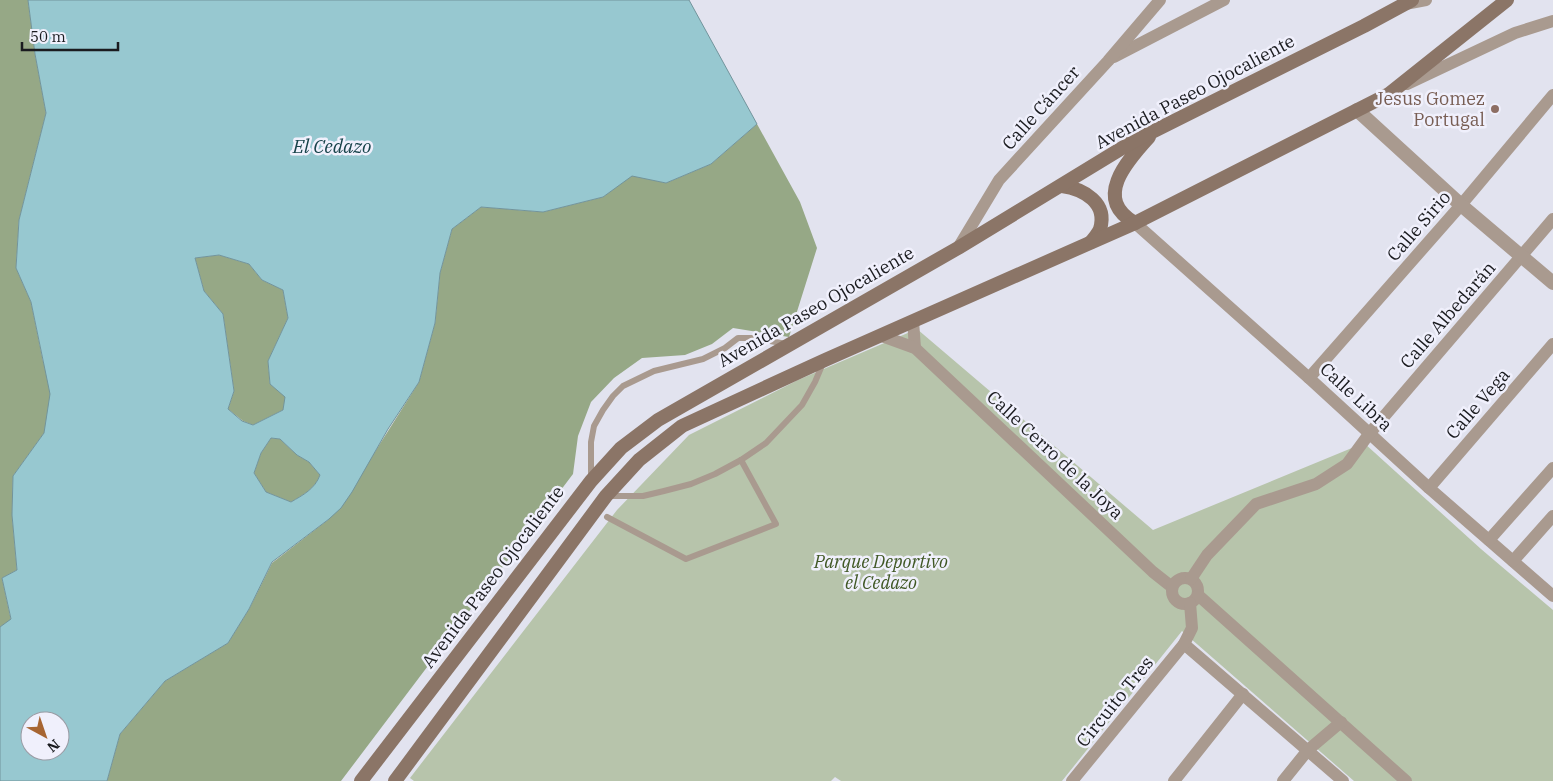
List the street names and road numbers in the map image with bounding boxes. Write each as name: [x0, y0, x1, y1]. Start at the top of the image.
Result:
street label: Avenida Paseo Ojocaliente: [1091, 29, 1298, 154]
street label: Calle Cáncer: [997, 61, 1084, 155]
street label: Calle Sirio: [1382, 186, 1456, 266]
street label: Avenida Paseo Ojocaliente: [714, 241, 918, 372]
street label: Calle Albedarán: [1395, 256, 1500, 373]
street label: Calle Libra: [1315, 357, 1398, 436]
street label: Calle Vega: [1441, 364, 1515, 444]
street label: Calle Cerro de la Joya: [982, 385, 1129, 524]
street label: Avenida Paseo Ojocaliente: [416, 481, 569, 673]
street label: Circuito Tres: [1071, 652, 1158, 752]

